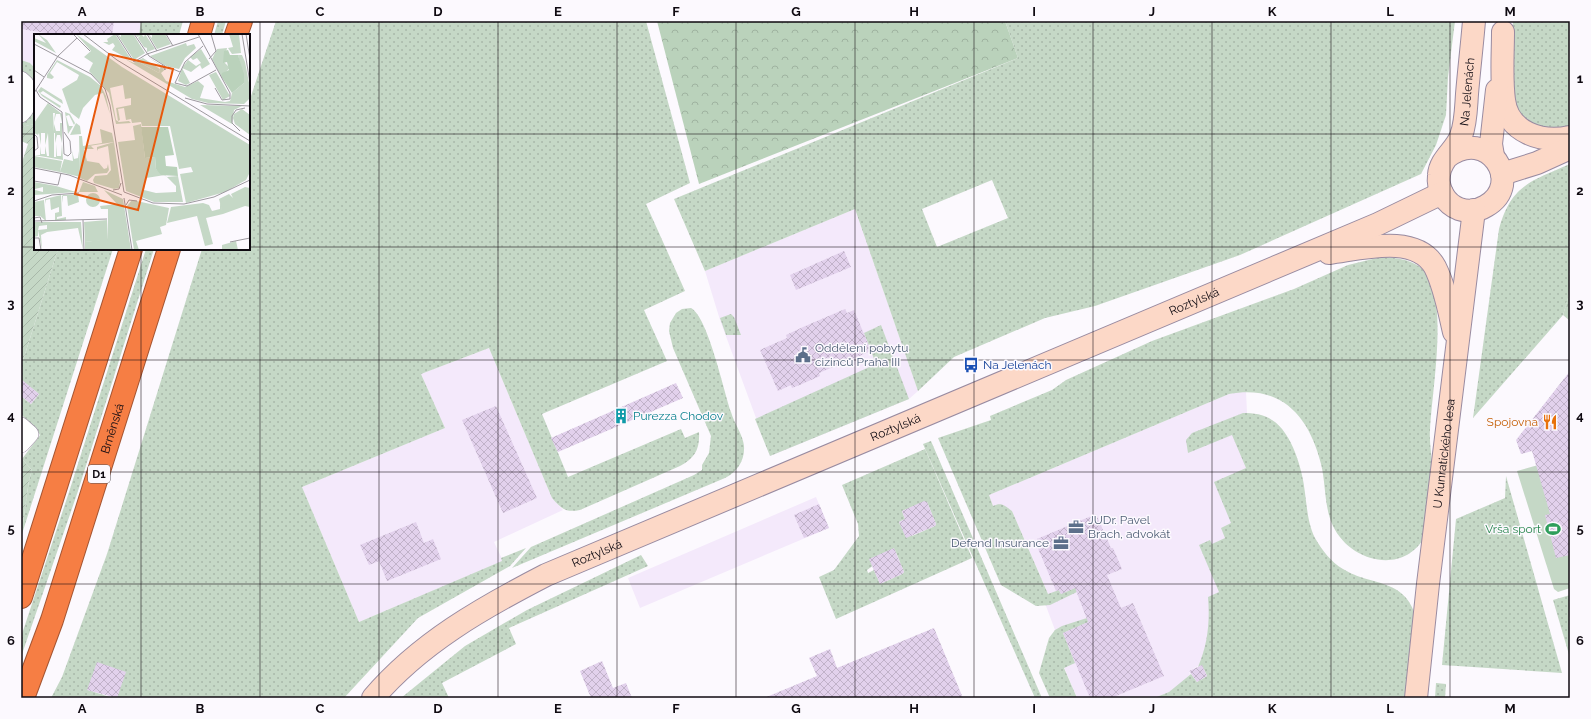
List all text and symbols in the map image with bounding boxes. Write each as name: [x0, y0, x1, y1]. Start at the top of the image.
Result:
text: A: [78, 4, 87, 19]
text: B: [196, 4, 205, 19]
text: C: [316, 4, 325, 19]
text: D: [433, 4, 443, 19]
text: E: [554, 4, 562, 19]
text: F: [672, 4, 680, 19]
text: G: [791, 4, 801, 19]
text: H: [909, 4, 919, 19]
text: I: [1032, 4, 1036, 19]
text: J: [1149, 4, 1155, 19]
text: K: [1268, 4, 1277, 19]
text: L: [1386, 4, 1394, 19]
text: M: [1504, 4, 1516, 19]
inset map: [34, 34, 250, 250]
street label: Na Jelenách: [1457, 57, 1477, 127]
text: 1: [8, 71, 15, 86]
text: 1: [1577, 71, 1584, 86]
text: 2: [7, 183, 15, 198]
text: 2: [1576, 183, 1584, 198]
street label: Roztylská: [1167, 285, 1221, 318]
text: 3: [7, 296, 15, 311]
text: 3: [1576, 296, 1584, 311]
place label: Oddělení pobytu cizinců Praha III: [815, 341, 908, 369]
public building icon: Oddělení pobytu cizinců Praha III: [794, 346, 812, 364]
bus stop icon: Na Jelenách: [962, 356, 980, 374]
place label: Na Jelenách: [983, 358, 1052, 372]
street label: U Kunratického lesa: [1430, 398, 1458, 509]
street label: Brněnská: [98, 402, 127, 455]
building icon: Purezza Chodov: [612, 407, 630, 425]
text: 4: [7, 408, 15, 423]
text: 4: [1576, 408, 1584, 423]
place label: Purezza Chodov: [633, 409, 724, 423]
street label: Roztylská: [868, 411, 923, 444]
restaurant icon: Spojovna: [1541, 413, 1559, 431]
place label: Spojovna: [1487, 415, 1538, 429]
road number: D1: [88, 465, 110, 483]
place label: JUDr. Pavel Brach, advokát: [1088, 513, 1170, 541]
office icon: JUDr. Pavel Brach, advokát: [1067, 518, 1085, 536]
sports icon: Vrša sport: [1544, 520, 1562, 538]
text: 5: [7, 521, 15, 536]
text: 5: [1576, 521, 1584, 536]
place label: Vrša sport: [1485, 522, 1541, 536]
office icon: Defend Insurance: [1052, 534, 1070, 552]
place label: Defend Insurance: [951, 536, 1049, 550]
street label: Roztylská: [570, 537, 624, 570]
text: 6: [7, 633, 15, 648]
text: 6: [1576, 633, 1584, 648]
text: A: [78, 701, 87, 716]
text: B: [196, 701, 205, 716]
text: C: [316, 701, 325, 716]
text: D: [433, 701, 443, 716]
text: E: [554, 701, 562, 716]
text: F: [672, 701, 680, 716]
text: G: [791, 701, 801, 716]
text: H: [909, 701, 919, 716]
text: I: [1032, 701, 1036, 716]
text: J: [1149, 701, 1155, 716]
text: K: [1268, 701, 1277, 716]
text: L: [1386, 701, 1394, 716]
text: M: [1504, 701, 1516, 716]

